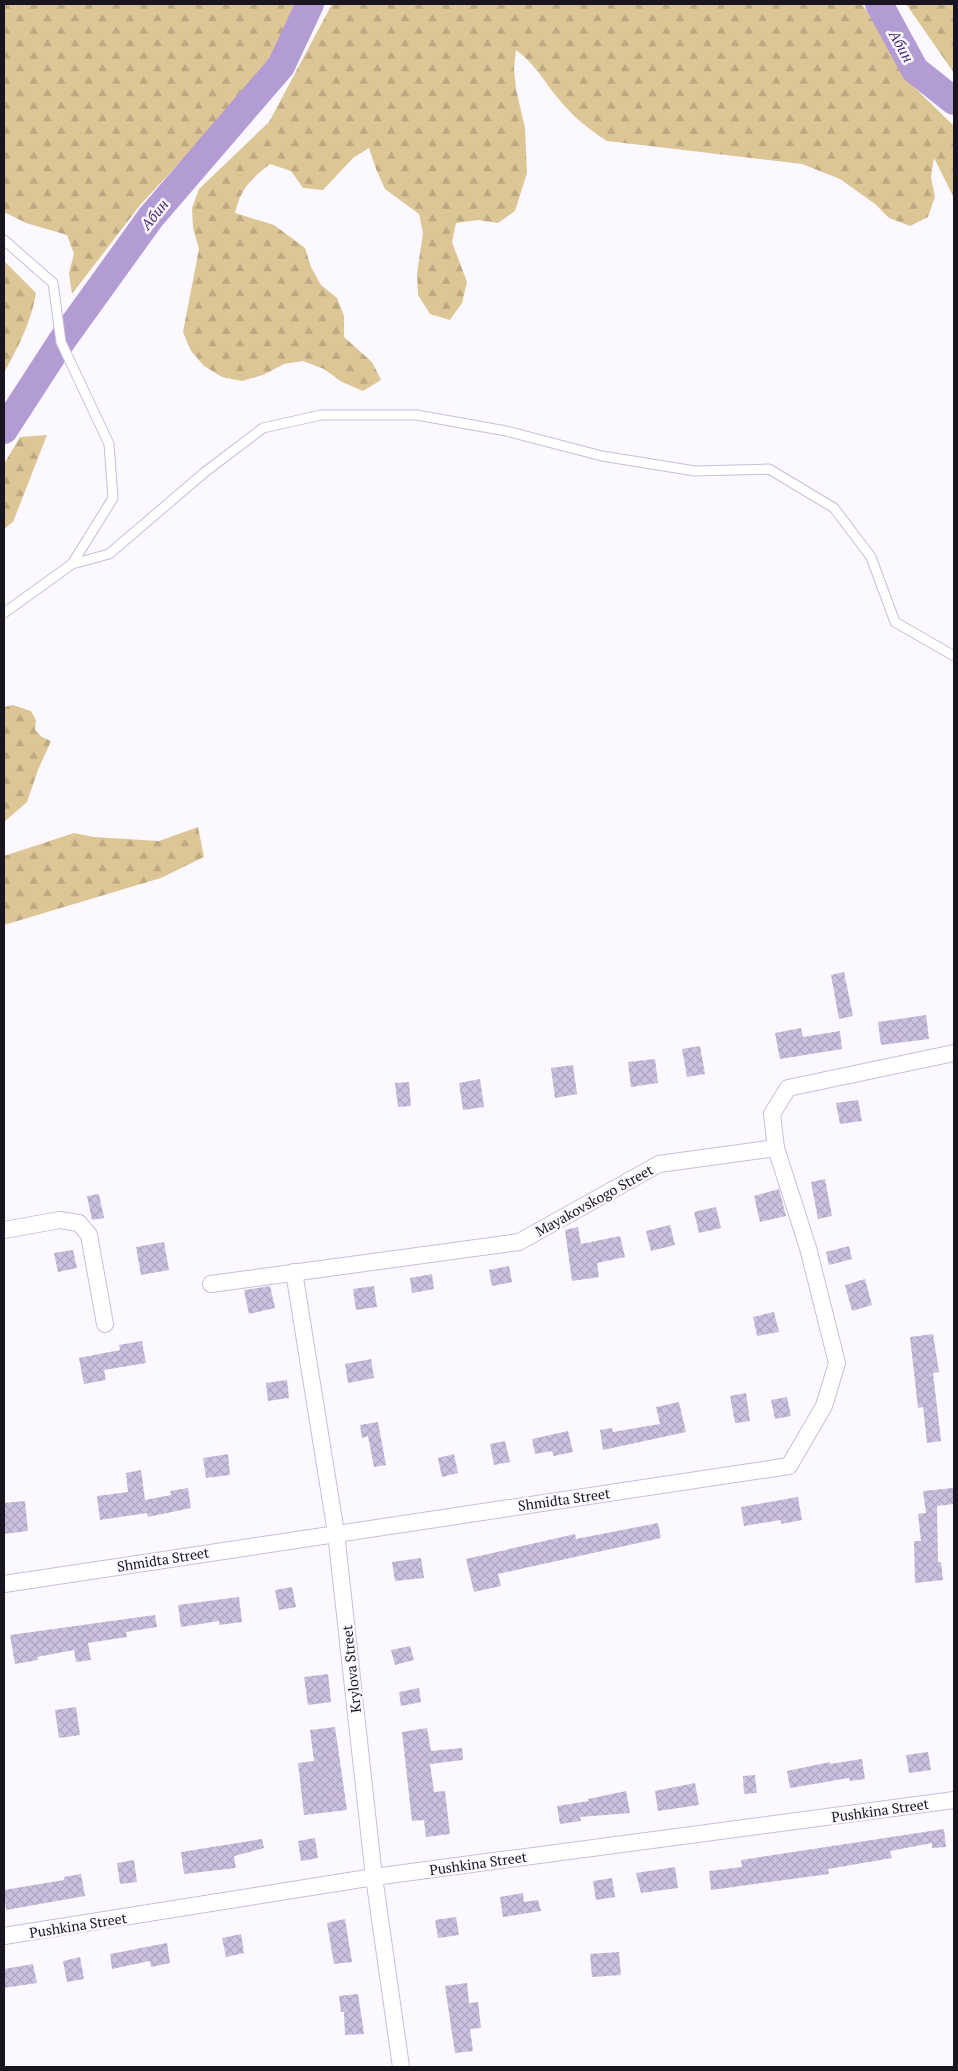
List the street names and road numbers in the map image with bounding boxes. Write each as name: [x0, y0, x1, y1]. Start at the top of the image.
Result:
street label: Mayakovskogo Street: [532, 1159, 657, 1240]
street label: Shmidta Street: [517, 1483, 612, 1515]
street label: Shmidta Street: [116, 1542, 211, 1576]
street label: Krylova Street: [337, 1623, 365, 1714]
street label: Pushkina Street: [830, 1794, 931, 1826]
street label: Pushkina Street: [428, 1847, 529, 1879]
street label: Pushkina Street: [28, 1908, 129, 1942]

